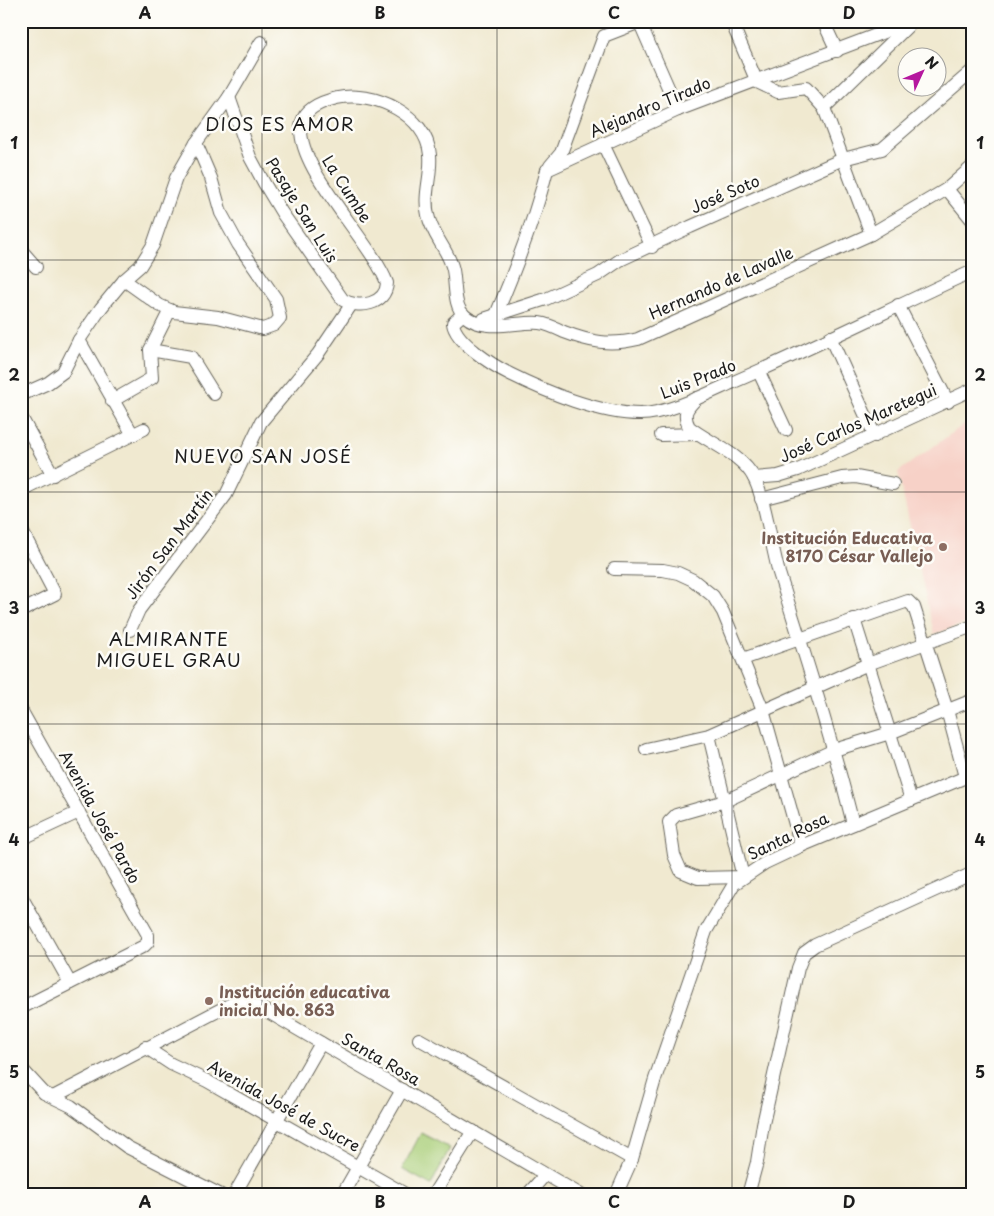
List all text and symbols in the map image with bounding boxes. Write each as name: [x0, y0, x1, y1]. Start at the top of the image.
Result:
text: A: [139, 0, 152, 24]
text: B: [375, 0, 386, 24]
text: C: [608, 0, 620, 24]
text: D: [843, 0, 855, 24]
north arrow: [896, 48, 946, 98]
text: N: [920, 51, 943, 74]
street label: Alejandro Tirado: [585, 70, 714, 142]
district label: DIOS ES AMOR: [205, 110, 355, 137]
text: 1: [10, 130, 18, 154]
text: 1: [976, 130, 984, 154]
street label: La Cumbe: [317, 150, 379, 227]
street label: Pasaje San Luis: [261, 152, 345, 267]
street label: José Soto: [686, 168, 763, 218]
street label: Hernando de Lavalle: [645, 239, 797, 325]
street label: Luis Prado: [656, 352, 739, 404]
text: 2: [8, 362, 20, 386]
text: 2: [974, 362, 986, 386]
street label: José Carlos Maretegui: [775, 377, 940, 468]
district label: NUEVO SAN JOSÉ: [174, 442, 352, 469]
street label: Jirón San Martín: [119, 483, 218, 604]
place label: Institución Educativa 8170 César Vallejo: [761, 525, 933, 567]
marker: Institución Educativa 8170 César Vallejo: [937, 541, 949, 553]
text: 3: [9, 595, 19, 619]
text: 3: [975, 595, 985, 619]
district label: ALMIRANTE MIGUEL GRAU: [96, 625, 242, 673]
street label: Avenida José Pardo: [54, 745, 148, 888]
street label: Santa Rosa: [743, 805, 832, 865]
text: 4: [9, 827, 20, 851]
text: 4: [975, 827, 986, 851]
place label: Institución educativa inicial No. 863: [219, 979, 390, 1021]
marker: Institución educativa inicial No. 863: [203, 995, 215, 1007]
street label: Santa Rosa: [338, 1026, 425, 1090]
street label: Avenida José de Sucre: [204, 1053, 365, 1157]
text: 5: [9, 1059, 19, 1083]
text: 5: [975, 1059, 985, 1083]
text: A: [139, 1189, 152, 1213]
text: B: [375, 1189, 386, 1213]
text: C: [608, 1189, 620, 1213]
text: D: [843, 1189, 855, 1213]

